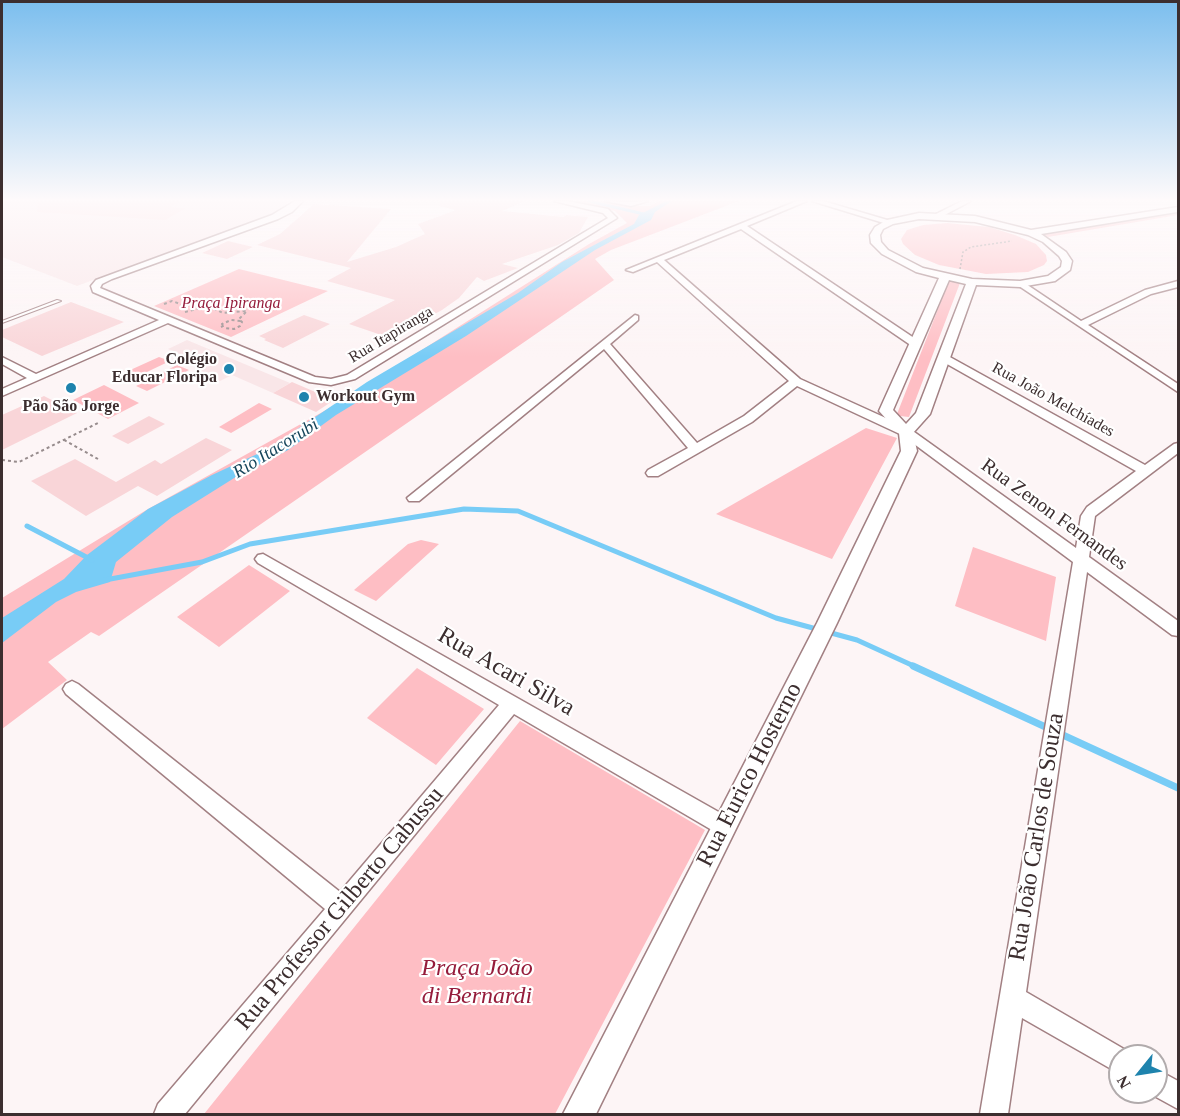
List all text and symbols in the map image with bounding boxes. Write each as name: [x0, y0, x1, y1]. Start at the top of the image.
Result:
park label: Praça Ipiranga: [181, 294, 281, 314]
street label: Rua Itapiranga: [346, 302, 436, 368]
place label: Colégio Educar Floripa: [112, 350, 217, 388]
street label: Rua João Melchíades: [988, 358, 1118, 442]
marker: Colégio Educar Floripa: [222, 362, 236, 376]
marker: Pão São Jorge: [64, 381, 78, 395]
place label: Workout Gym: [316, 387, 415, 407]
marker: Workout Gym: [297, 390, 311, 404]
place label: Pão São Jorge: [23, 397, 119, 417]
water label: Rio Itacorubi: [229, 414, 323, 484]
street label: Rua Zenon Fernandes: [976, 454, 1132, 576]
street label: Rua Acari Silva: [432, 621, 580, 723]
street label: Rua Eurico Hosterno: [691, 678, 809, 872]
street label: Rua João Carlos de Souza: [1003, 711, 1071, 963]
street label: Rua Professor Gilberto Cabussu: [230, 782, 450, 1036]
park label: Praça João di Bernardi: [421, 955, 533, 1011]
north arrow: [1108, 1044, 1168, 1104]
text: N: [1113, 1073, 1134, 1092]

